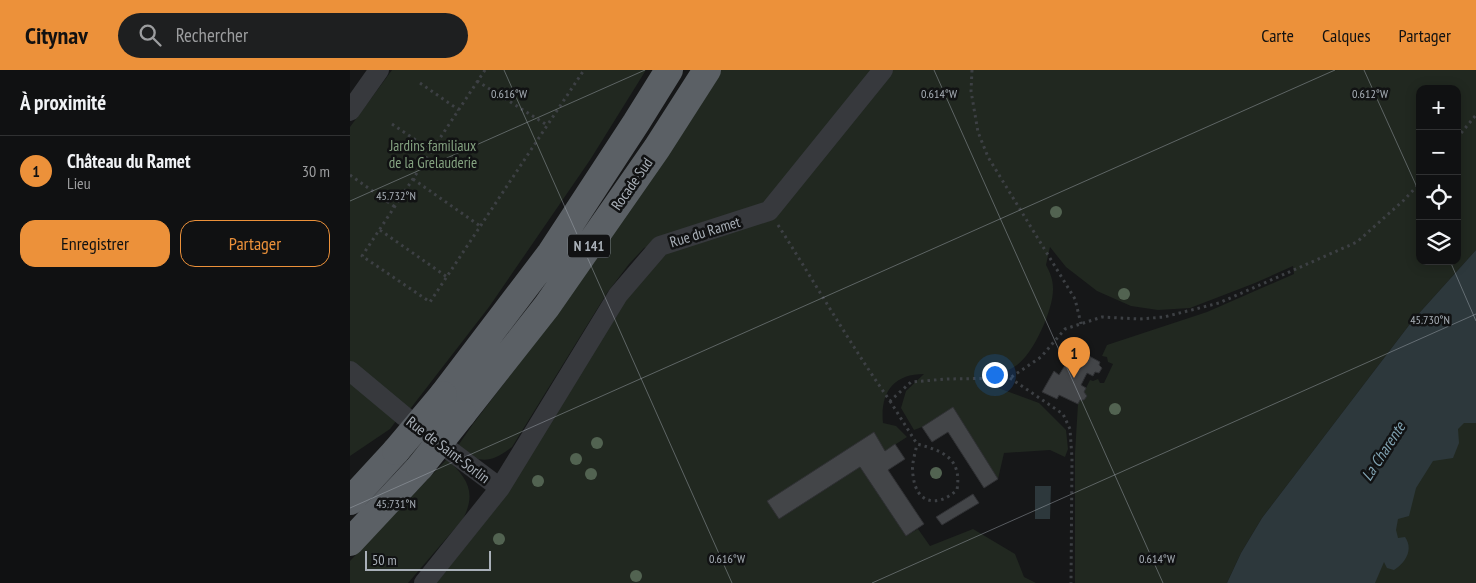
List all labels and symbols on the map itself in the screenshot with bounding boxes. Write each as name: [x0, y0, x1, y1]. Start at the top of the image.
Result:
text: 0.616°W: [491, 86, 527, 101]
text: 0.614°W: [921, 86, 957, 101]
text: 0.612°W: [1352, 86, 1388, 101]
park label: Jardins familiaux de la Grelauderie: [389, 136, 477, 172]
street label: Rocade Sud: [607, 154, 657, 214]
text: 45.732°N: [376, 188, 416, 203]
street label: Rue du Ramet: [667, 212, 742, 251]
road number: N 141: [568, 235, 610, 258]
text: 45.730°N: [1410, 312, 1450, 327]
pin: 1: [1058, 337, 1090, 378]
your location: [982, 362, 1008, 388]
street label: Rue de Saint-Sorlin: [403, 412, 494, 487]
water label: La Charente: [1357, 417, 1410, 484]
text: 45.731°N: [376, 496, 416, 511]
scale bar: [365, 548, 491, 571]
text: 0.616°W: [709, 551, 745, 566]
text: 0.614°W: [1139, 551, 1175, 566]

